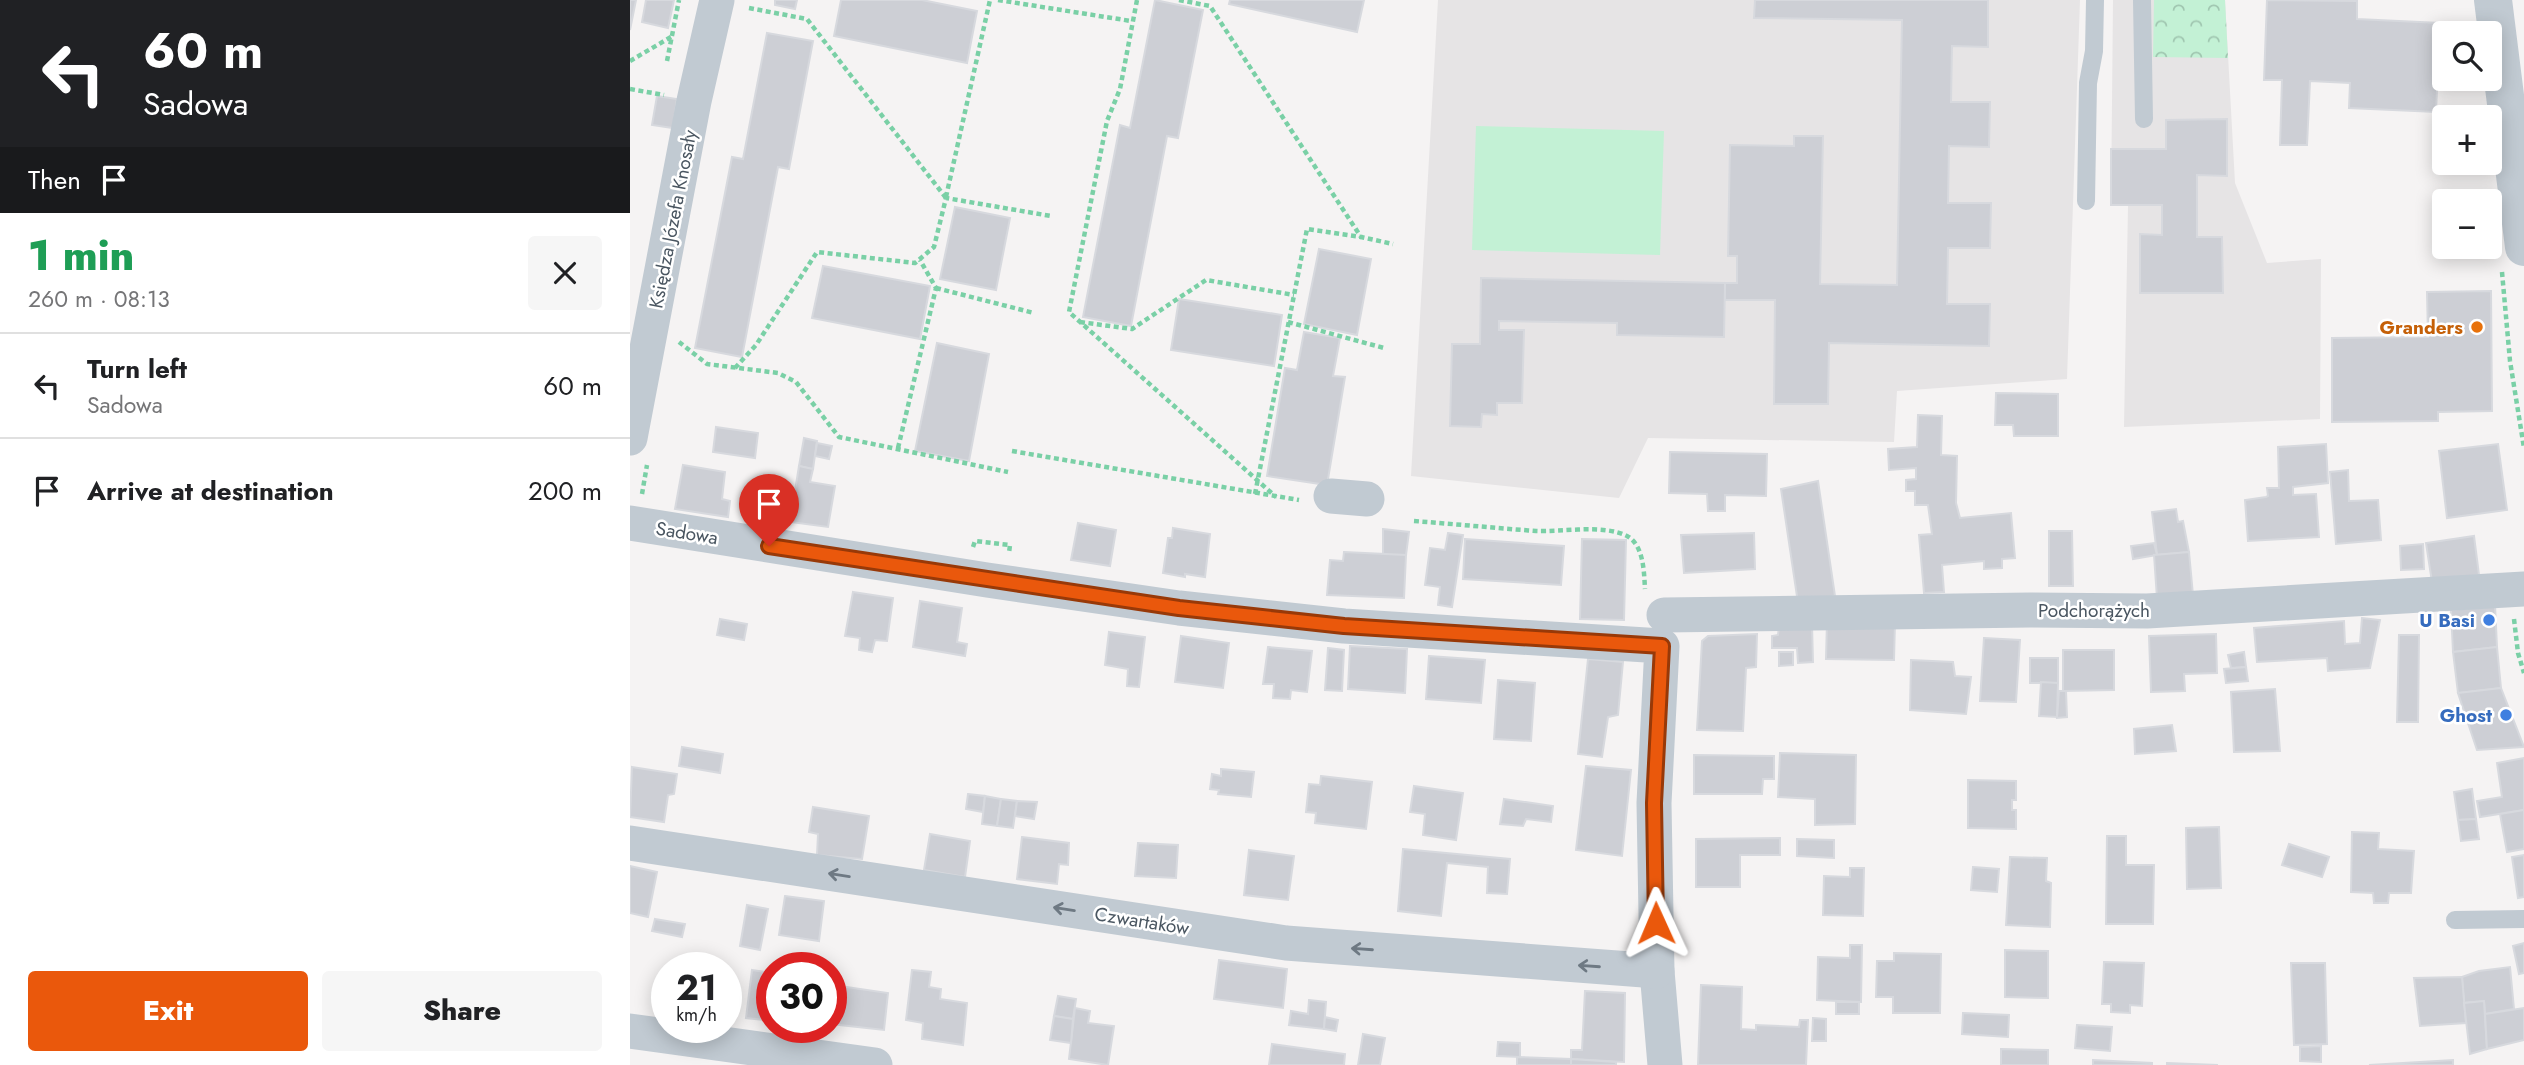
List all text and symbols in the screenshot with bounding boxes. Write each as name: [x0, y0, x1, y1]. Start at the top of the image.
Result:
text: 60 m: [143, 16, 263, 86]
map controls: [2432, 21, 2502, 259]
button: search: [2432, 21, 2502, 91]
icon: left: [28, 28, 119, 119]
text: Sadowa: [143, 81, 248, 127]
button: +: [2432, 105, 2502, 175]
street label: Księdza Józefa Knosały: [642, 127, 704, 311]
text: Then: [28, 161, 81, 199]
icon: arrive: [95, 161, 133, 199]
button: −: [2432, 189, 2502, 259]
text: 1 min: [28, 225, 134, 286]
button: close: [528, 236, 602, 310]
text: 260 m · 08:13: [28, 282, 170, 316]
place label: Granders: [2379, 314, 2463, 341]
marker: Granders: [2469, 319, 2485, 335]
text: Turn left: [87, 350, 187, 388]
icon: left: [28, 367, 66, 405]
text: 60 m: [543, 367, 602, 405]
text: Sadowa: [87, 388, 163, 422]
icon: arrive: [28, 472, 66, 510]
text: Arrive at destination: [87, 472, 334, 510]
text: 200 m: [528, 472, 602, 510]
pin: [739, 474, 799, 546]
icon: arrive: [750, 485, 788, 523]
street label: Sadowa: [654, 515, 720, 551]
street label: Podchorążych: [2038, 597, 2150, 624]
place label: U Basi: [2419, 607, 2475, 634]
marker: U Basi: [2481, 612, 2497, 628]
place label: Ghost: [2440, 702, 2492, 729]
marker: Ghost: [2498, 707, 2514, 723]
one-way arrow: [828, 868, 851, 881]
position arrow: [1619, 886, 1693, 960]
street label: Czwartaków: [1093, 900, 1191, 942]
one-way arrow: [1053, 902, 1076, 915]
one-way arrow: [1351, 942, 1374, 955]
speed limit sign: 30: [756, 952, 847, 1043]
one-way arrow: [1578, 959, 1601, 972]
text: 21: [676, 963, 717, 1013]
button: Exit: [28, 971, 308, 1051]
button: Share: [322, 971, 602, 1051]
text: km/h: [676, 1002, 717, 1028]

